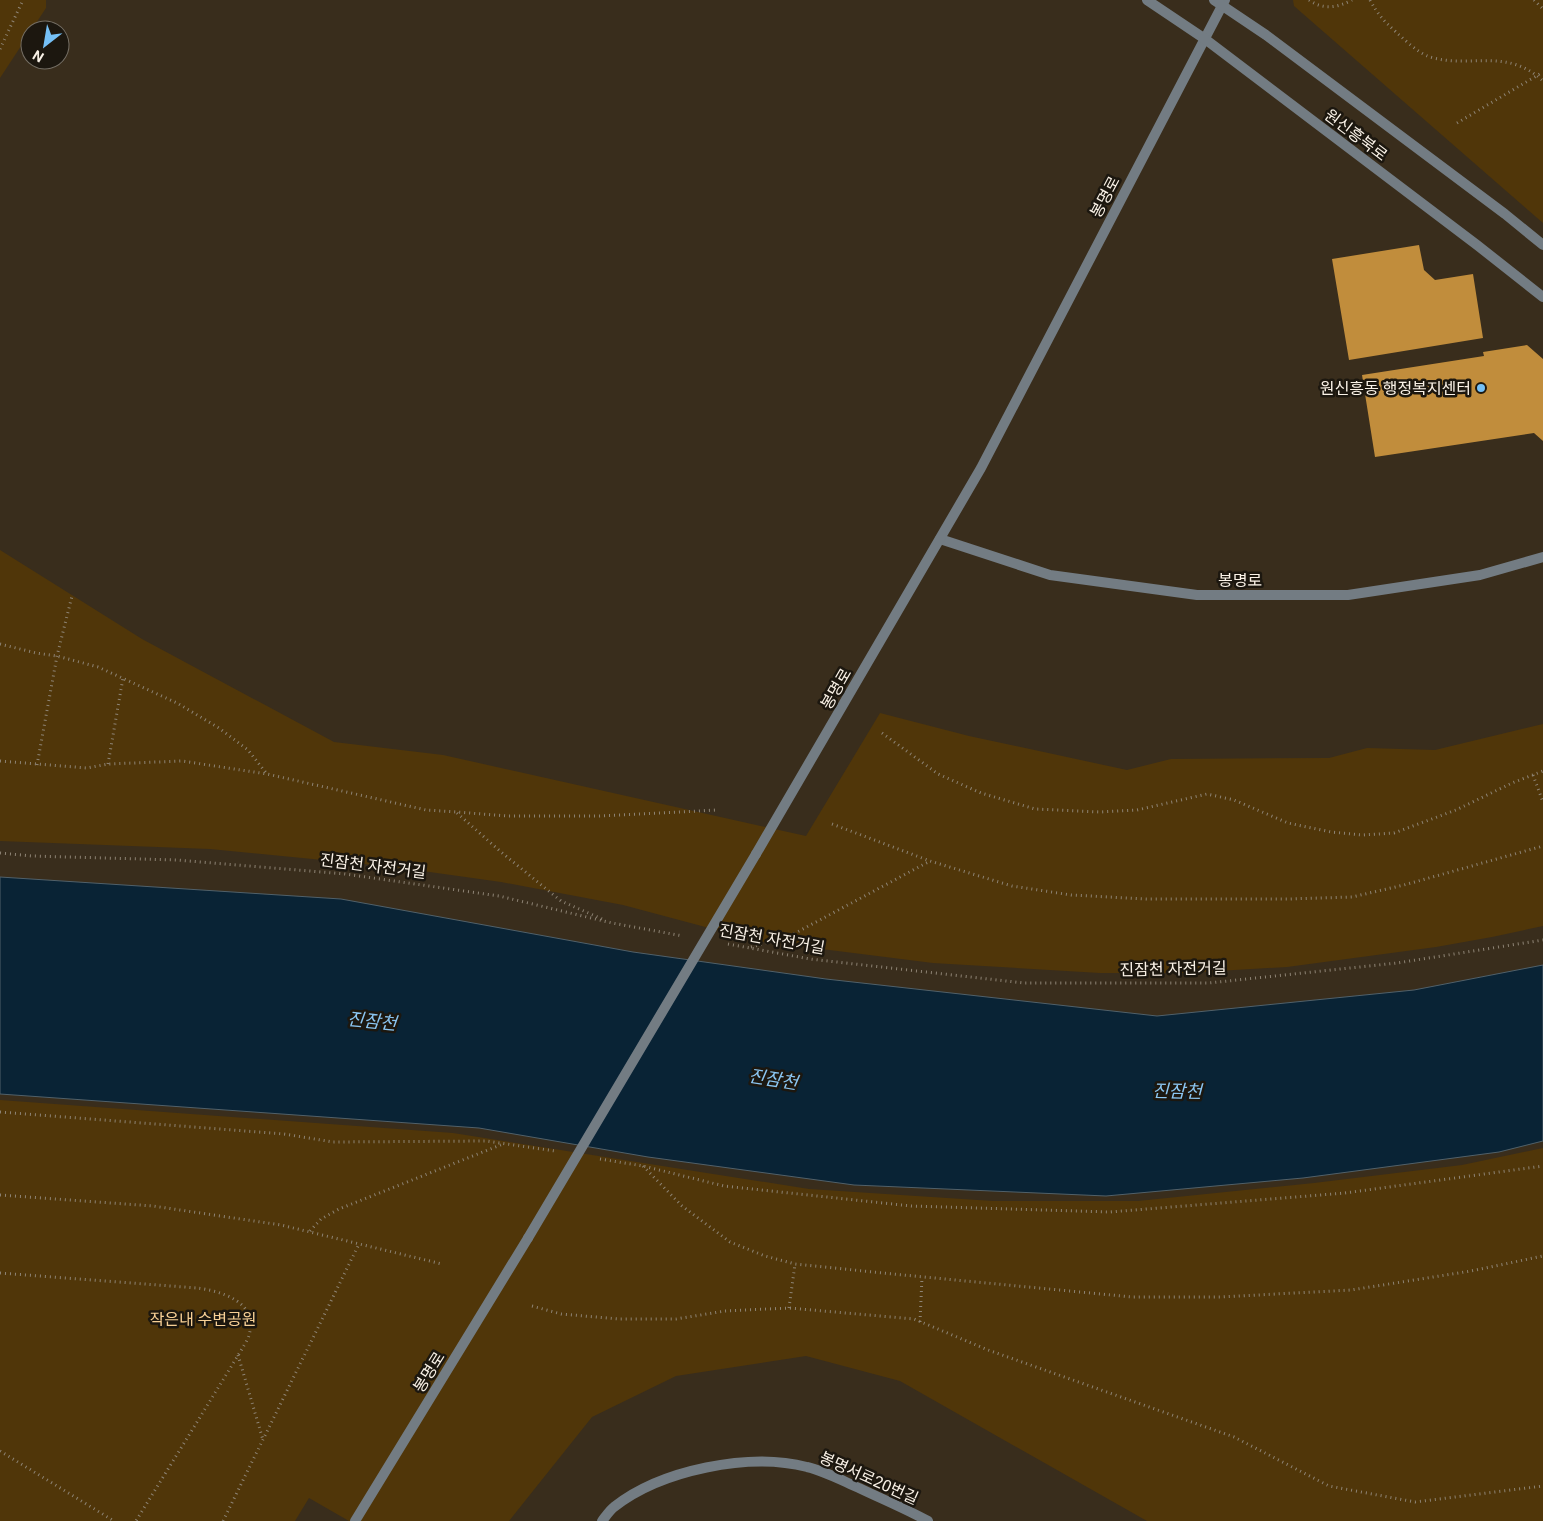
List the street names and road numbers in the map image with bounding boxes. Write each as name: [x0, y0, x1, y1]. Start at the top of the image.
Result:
street label: 원신흥북로: [1321, 105, 1391, 165]
street label: 봉명로: [1086, 173, 1124, 221]
street label: 봉명로: [1218, 571, 1262, 590]
street label: 봉명로: [817, 665, 855, 713]
street label: 진잠천 자전거길: [319, 850, 427, 882]
street label: 진잠천 자전거길: [718, 920, 826, 958]
street label: 진잠천 자전거길: [1119, 959, 1227, 979]
street label: 봉명로: [409, 1348, 449, 1396]
street label: 봉명서로20번길: [817, 1448, 921, 1508]

